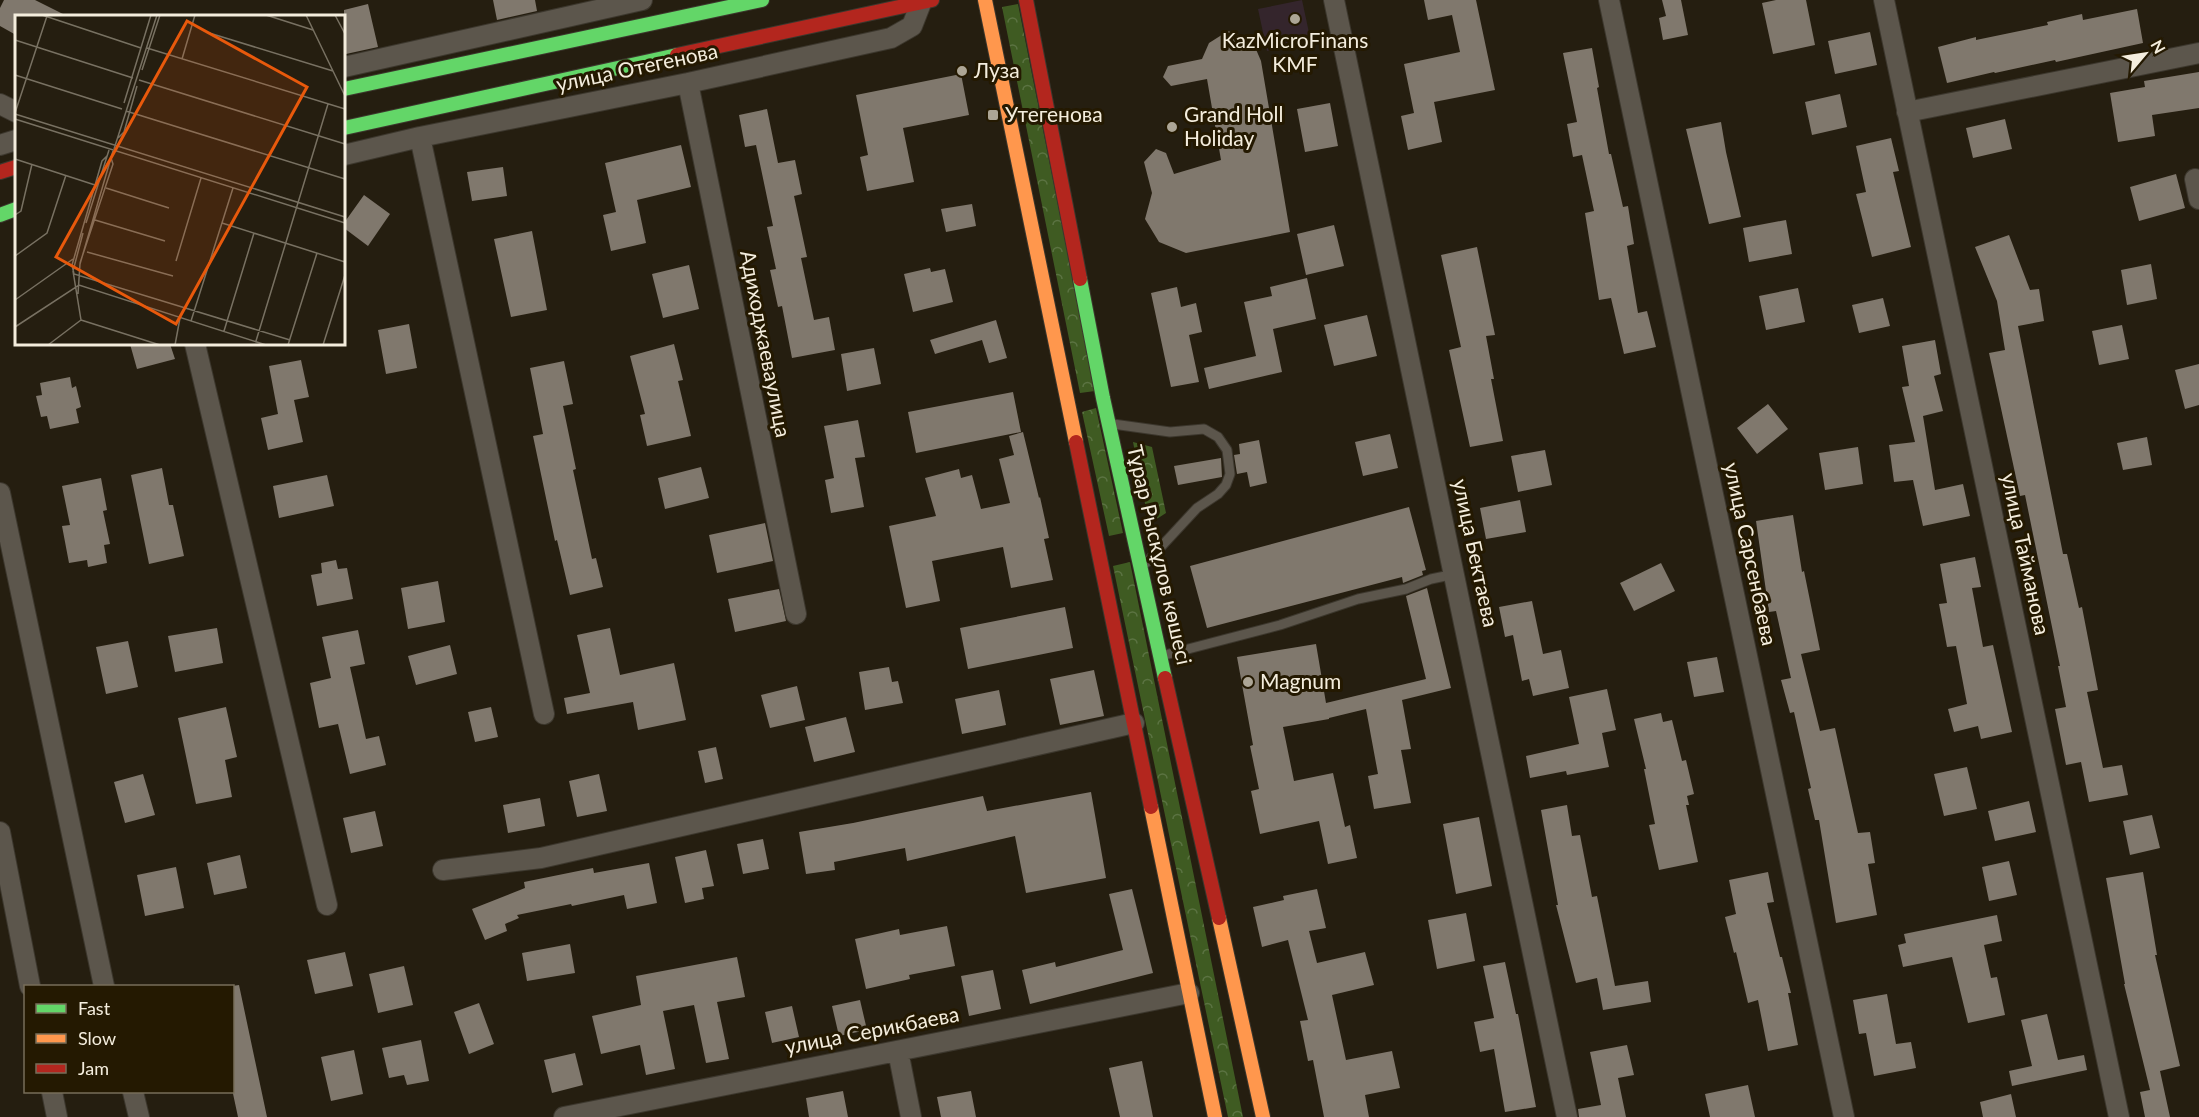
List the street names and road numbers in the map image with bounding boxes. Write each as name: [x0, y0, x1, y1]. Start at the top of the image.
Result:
street label: улица Отегенова: [554, 37, 720, 96]
street label: Адиходжаеваулица: [736, 248, 797, 439]
street label: Тұрар Рыскұлов көшесі: [1123, 442, 1198, 667]
street label: улица Сарсенбаева: [1720, 460, 1783, 647]
street label: улица Тайманова: [1997, 470, 2056, 637]
street label: улица Бектаева: [1449, 476, 1504, 629]
street label: улица Серикбаева: [783, 1000, 961, 1059]

